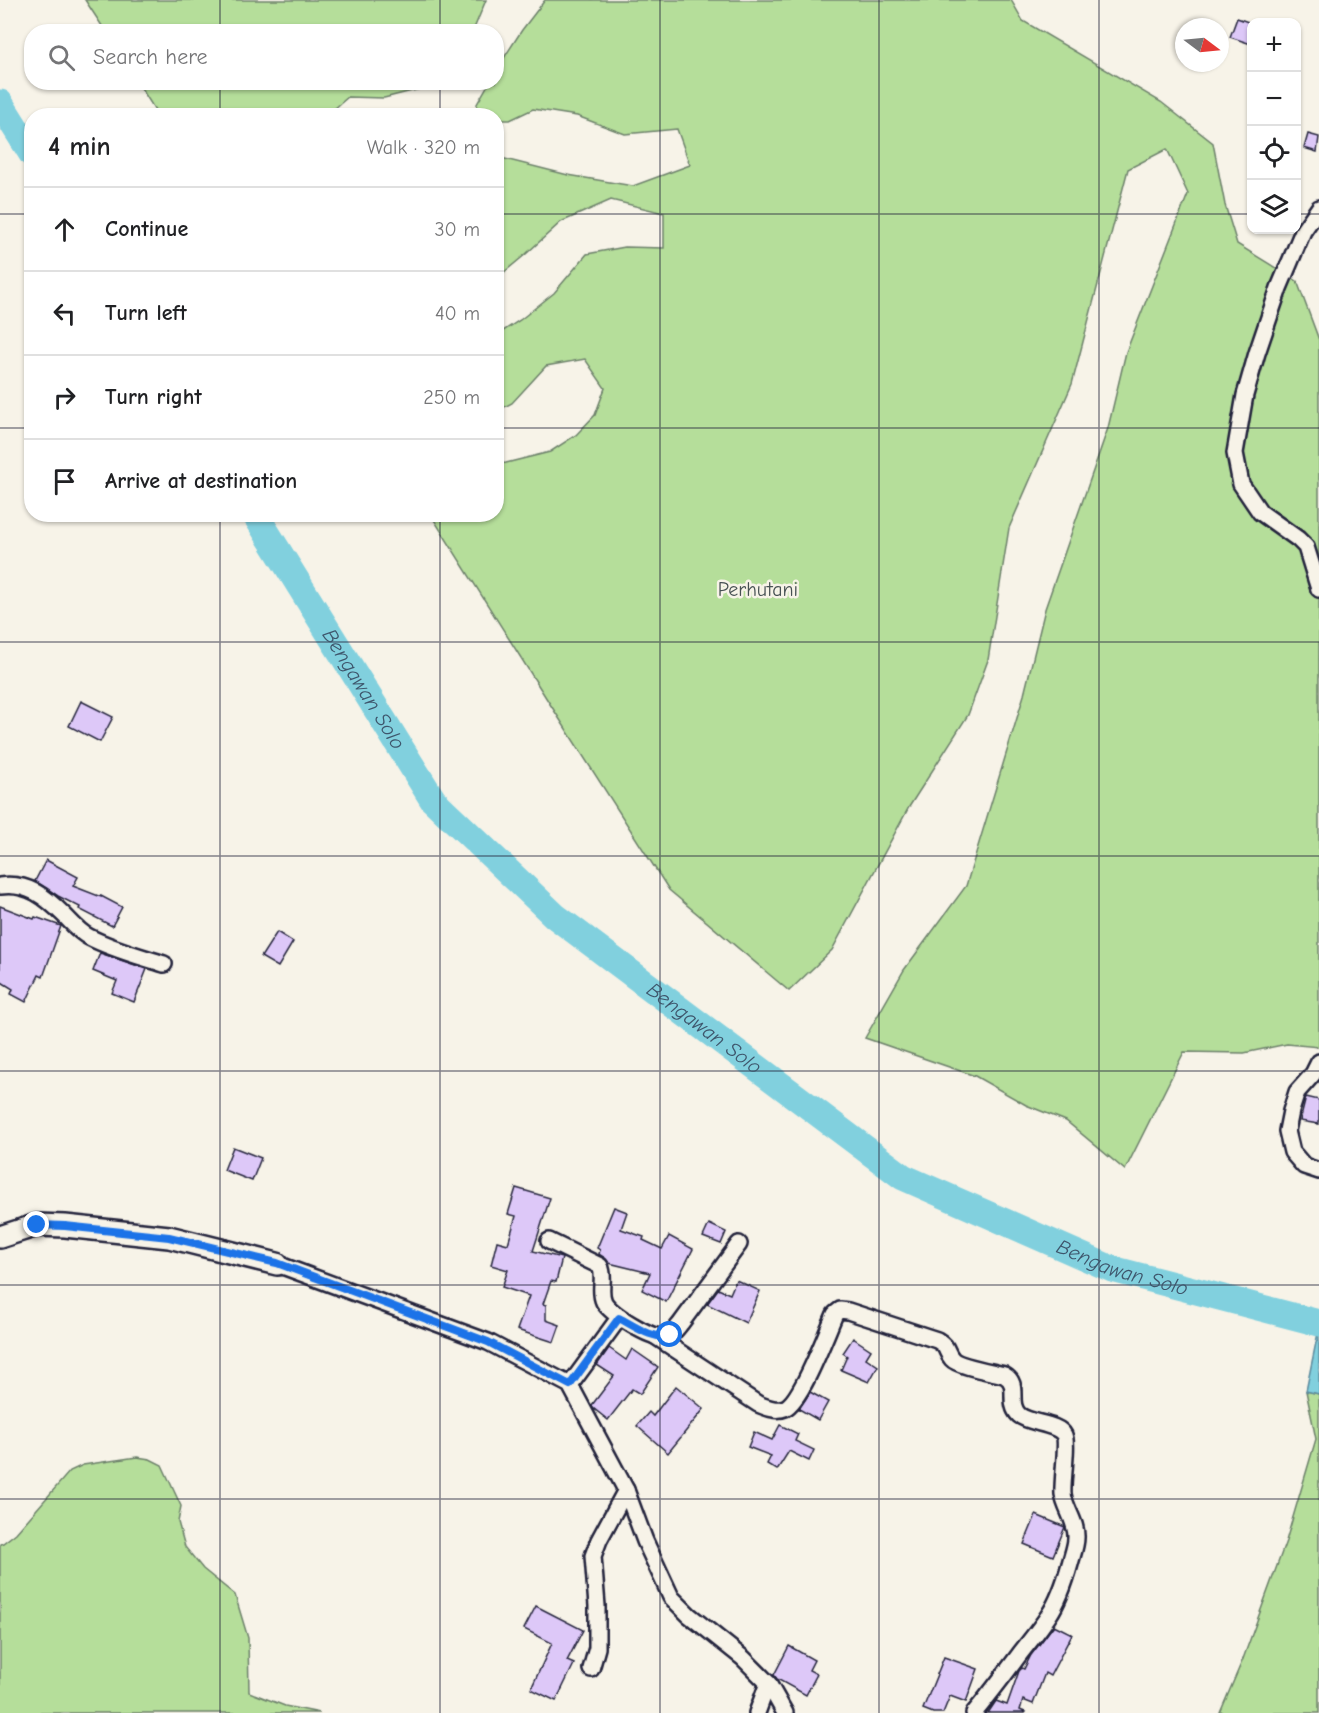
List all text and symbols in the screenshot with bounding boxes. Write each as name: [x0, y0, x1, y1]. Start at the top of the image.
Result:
north arrow: [1175, 18, 1229, 72]
map controls: [1247, 18, 1301, 234]
button: +: [1247, 18, 1301, 72]
search box: [24, 24, 504, 90]
icon: search: [45, 41, 78, 74]
text: Search here: [93, 44, 208, 70]
button: −: [1247, 72, 1301, 126]
button: locate: [1247, 126, 1301, 180]
text: 4 min: [48, 132, 111, 162]
text: Walk · 320 m: [367, 136, 480, 159]
button: layers: [1247, 180, 1301, 234]
icon: ahead: [48, 213, 81, 246]
text: Continue: [105, 216, 188, 242]
text: 30 m: [434, 218, 480, 241]
icon: left: [48, 297, 81, 330]
text: Turn left: [105, 300, 187, 326]
text: 40 m: [435, 302, 480, 325]
icon: right: [48, 381, 81, 414]
text: Turn right: [105, 384, 202, 410]
text: 250 m: [423, 386, 480, 409]
icon: arrive: [48, 465, 81, 498]
text: Arrive at destination: [105, 468, 297, 494]
park label: Perhutani: [718, 578, 798, 601]
water label: Bengawan Solo: [317, 624, 410, 754]
water label: Bengawan Solo: [642, 977, 767, 1079]
route end: [23, 1211, 49, 1237]
water label: Bengawan Solo: [1053, 1234, 1191, 1300]
route start: [656, 1321, 682, 1347]

